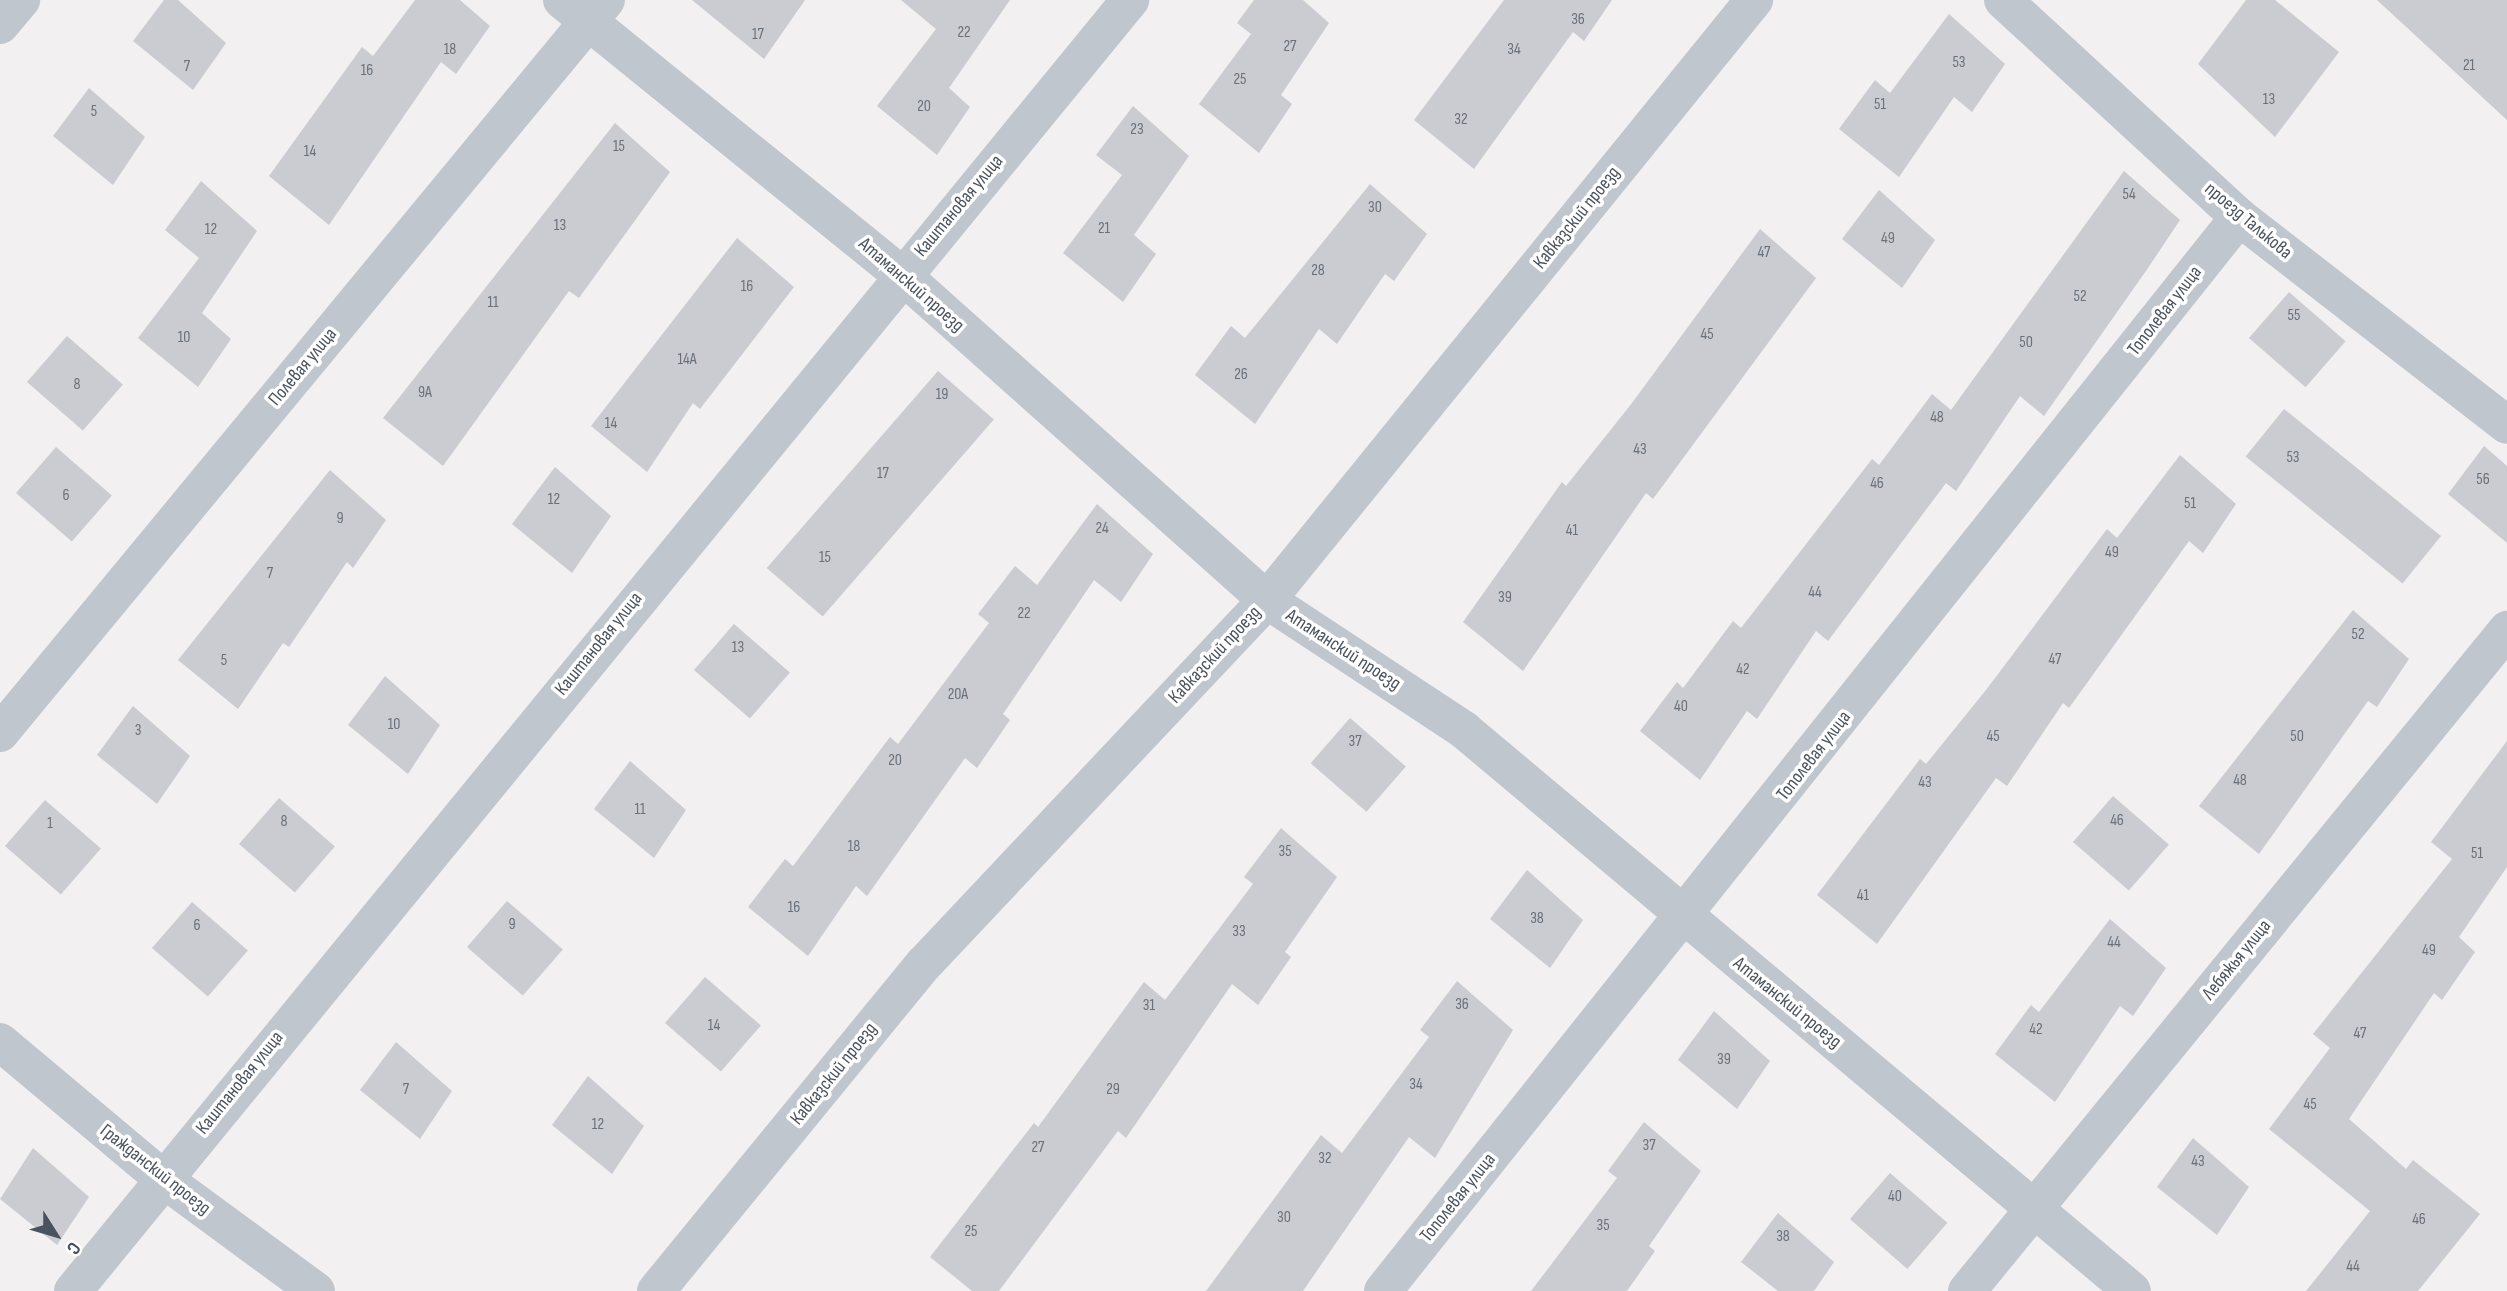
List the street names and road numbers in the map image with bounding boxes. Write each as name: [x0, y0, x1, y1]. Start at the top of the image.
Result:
street label: Каштановая улица: [910, 150, 1008, 262]
street label: Кавказский проезд: [1529, 162, 1625, 274]
street label: проезд Талькова: [2200, 178, 2296, 264]
street label: Атаманский проезд: [854, 233, 968, 337]
street label: Тополевая улица: [2123, 262, 2207, 360]
street label: Полевая улица: [264, 323, 342, 411]
street label: Каштановая улица: [551, 588, 647, 700]
street label: Кавказский проезд: [1164, 602, 1266, 708]
street label: Атаманский проезд: [1281, 604, 1405, 696]
street label: Тополевая улица: [1772, 707, 1856, 805]
street label: Лебяжья улица: [2198, 915, 2276, 1005]
street label: Атаманский проезд: [1728, 952, 1846, 1054]
street label: Кавказский проезд: [786, 1018, 882, 1130]
street label: Каштановая улица: [192, 1027, 288, 1139]
street label: Гражданский проезд: [95, 1120, 215, 1220]
street label: Тополевая улица: [1415, 1149, 1501, 1247]

